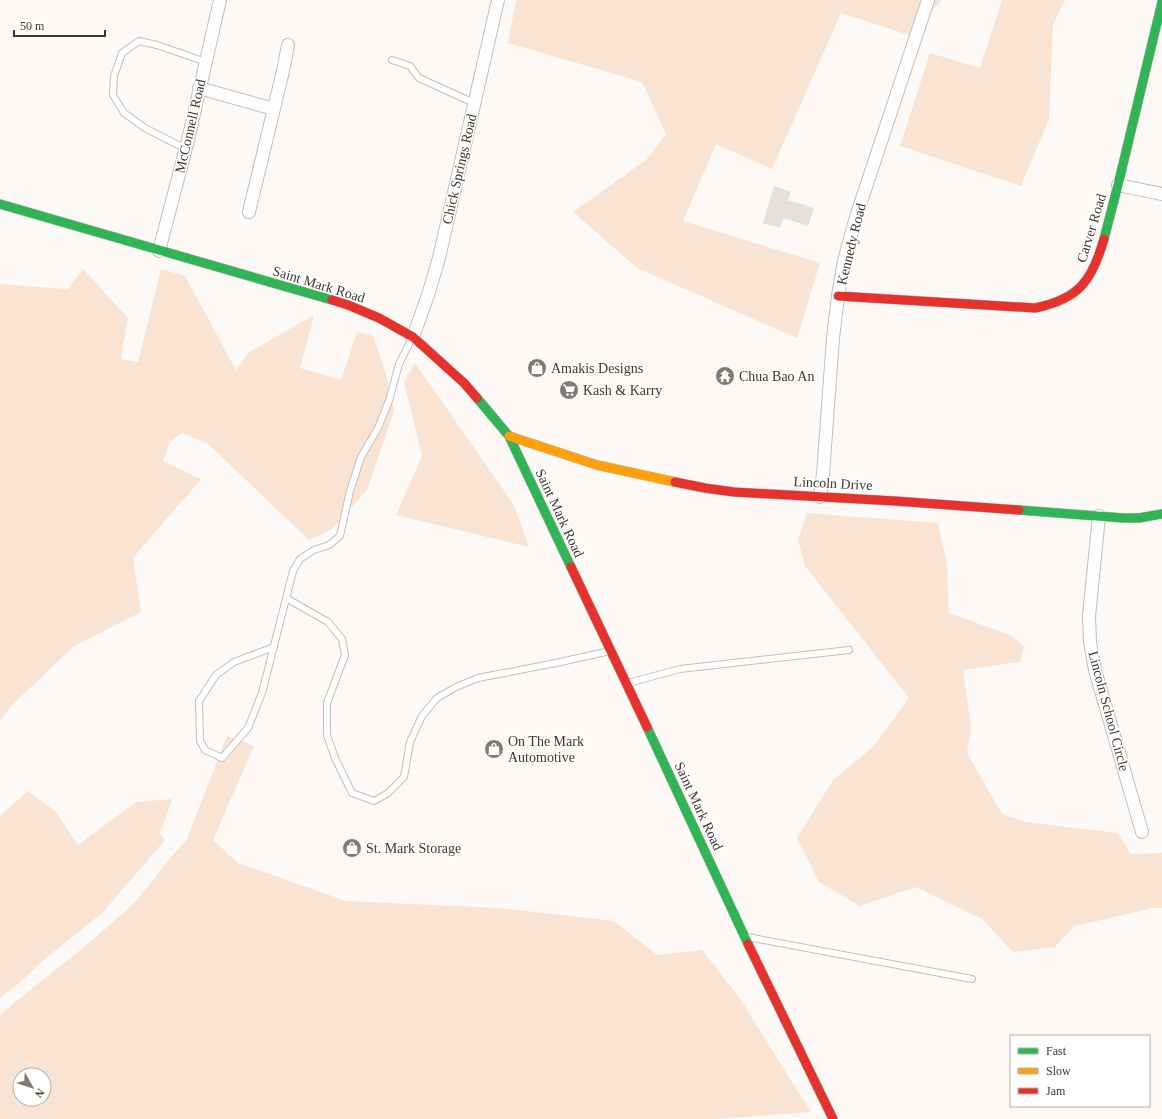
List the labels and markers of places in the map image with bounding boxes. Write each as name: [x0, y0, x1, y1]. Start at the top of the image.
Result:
shop icon: Amakis Designs: [526, 357, 548, 379]
place label: Amakis Designs: [551, 361, 643, 376]
temple icon: Chua Bao An: [714, 365, 736, 387]
place label: Chua Bao An: [739, 369, 814, 384]
supermarket icon: Kash & Karry: [558, 379, 580, 401]
place label: Kash & Karry: [583, 383, 662, 398]
place label: On The Mark Automotive: [508, 734, 584, 765]
shop icon: On The Mark Automotive: [483, 738, 505, 760]
shop icon: St. Mark Storage: [341, 837, 363, 859]
place label: St. Mark Storage: [366, 841, 461, 856]

